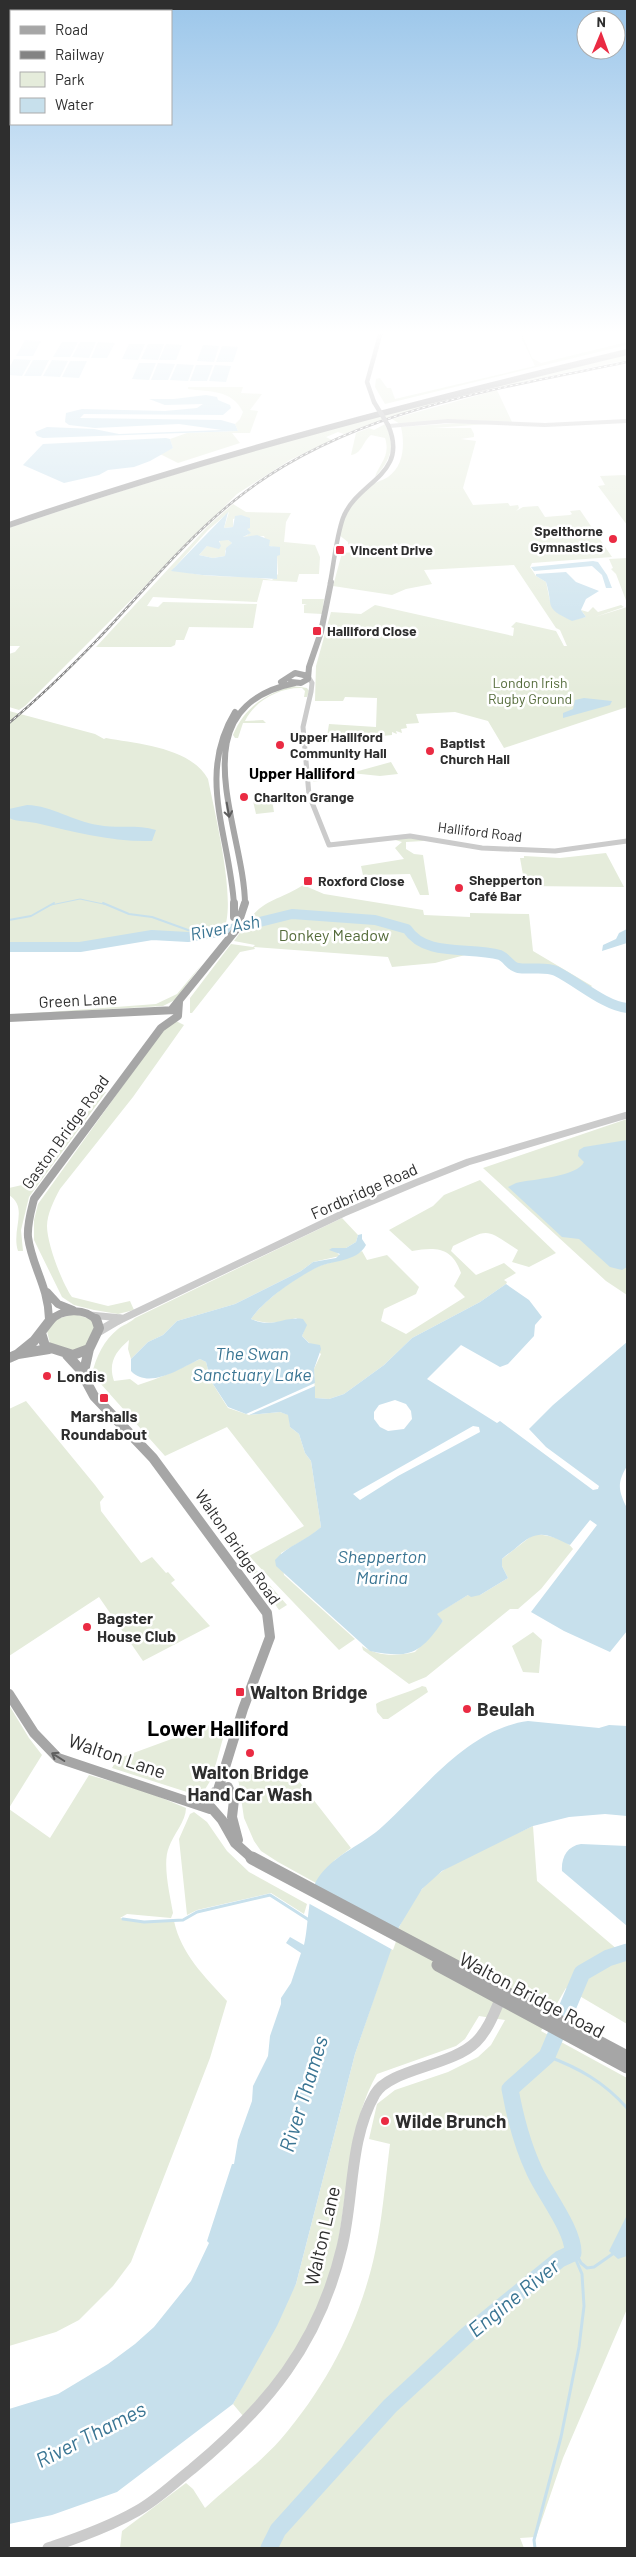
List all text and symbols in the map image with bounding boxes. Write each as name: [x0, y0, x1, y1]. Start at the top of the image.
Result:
legend: [10, 10, 172, 125]
north arrow: [576, 10, 626, 60]
text: N: [596, 13, 606, 30]
text: Road: [55, 20, 88, 38]
text: Railway: [55, 45, 104, 63]
text: Park: [55, 70, 85, 88]
text: Water: [55, 95, 94, 113]
place label: Spelthorne Gymnastics: [530, 522, 603, 555]
marker: Spelthorne Gymnastics: [607, 533, 619, 545]
place label: Vincent Drive: [350, 541, 433, 558]
marker: Vincent Drive: [334, 544, 346, 556]
place label: Halliford Close: [327, 622, 417, 639]
marker: Halliford Close: [311, 625, 323, 637]
park label: London Irish Rugby Ground: [488, 674, 572, 707]
place label: Upper Halliford Community Hall: [290, 728, 387, 761]
place label: Baptist Church Hall: [440, 734, 510, 767]
marker: Upper Halliford Community Hall: [274, 739, 286, 751]
marker: Baptist Church Hall: [424, 745, 436, 757]
district label: Upper Halliford: [249, 763, 355, 782]
place label: Charlton Grange: [254, 788, 354, 805]
marker: Charlton Grange: [238, 791, 250, 803]
one-way arrow: [224, 802, 234, 818]
street label: Halliford Road: [437, 818, 523, 845]
place label: Shepperton Café Bar: [469, 871, 542, 904]
place label: Roxford Close: [318, 872, 405, 889]
marker: Roxford Close: [302, 875, 314, 887]
marker: Shepperton Café Bar: [453, 882, 465, 894]
water label: River Ash: [188, 909, 262, 945]
park label: Donkey Meadow: [279, 925, 390, 944]
street label: Green Lane: [38, 988, 118, 1011]
street label: Gaston Bridge Road: [17, 1071, 112, 1192]
street label: Fordbridge Road: [308, 1159, 420, 1223]
water label: The Swan Sanctuary Lake: [193, 1342, 311, 1385]
place label: Londis: [57, 1366, 105, 1385]
marker: Londis: [41, 1370, 53, 1382]
marker: Marshalls Roundabout: [98, 1392, 110, 1404]
place label: Marshalls Roundabout: [61, 1406, 147, 1443]
street label: Walton Bridge Road: [192, 1486, 285, 1608]
water label: Shepperton Marina: [338, 1545, 426, 1588]
place label: Bagster House Club: [97, 1608, 176, 1645]
marker: Bagster House Club: [81, 1621, 93, 1633]
place label: Walton Bridge: [250, 1680, 368, 1703]
marker: Walton Bridge: [234, 1686, 246, 1698]
place label: Beulah: [477, 1697, 535, 1720]
marker: Beulah: [461, 1703, 473, 1715]
district label: Lower Halliford: [147, 1715, 289, 1740]
street label: Walton Lane: [65, 1728, 169, 1783]
marker: Walton Bridge Hand Car Wash: [244, 1747, 256, 1759]
one-way arrow: [52, 1751, 66, 1761]
place label: Walton Bridge Hand Car Wash: [188, 1760, 312, 1805]
street label: Walton Bridge Road: [456, 1947, 609, 2043]
water label: River Thames: [273, 2032, 332, 2155]
place label: Wilde Brunch: [395, 2109, 506, 2132]
marker: Wilde Brunch: [379, 2115, 391, 2127]
street label: Walton Lane: [299, 2184, 344, 2288]
water label: Engine River: [462, 2252, 564, 2341]
water label: River Thames: [31, 2395, 150, 2472]

